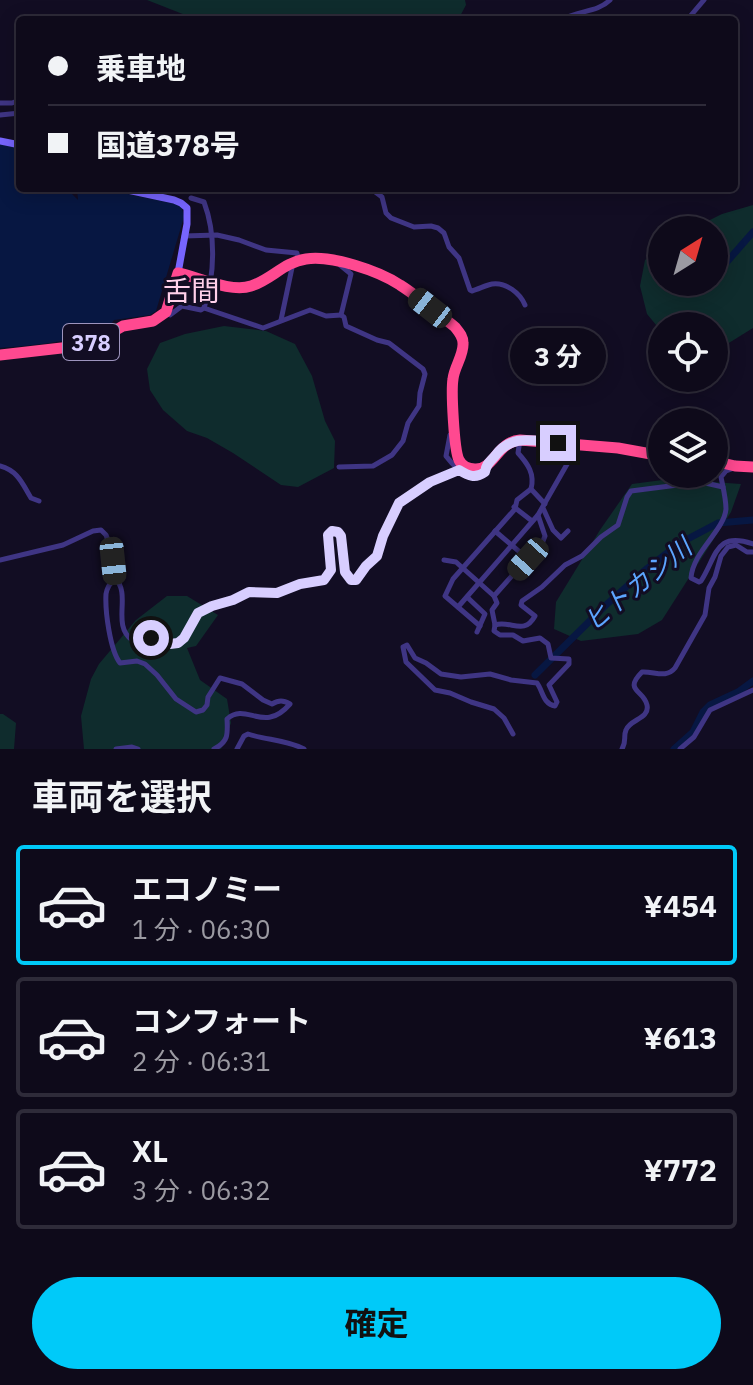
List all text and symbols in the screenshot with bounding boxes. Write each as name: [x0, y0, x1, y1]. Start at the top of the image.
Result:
text: 乗車地: [96, 48, 186, 87]
text: 国道378号: [96, 125, 240, 164]
north arrow: [648, 216, 728, 296]
map controls: [648, 216, 728, 488]
district label: 舌間: [163, 272, 219, 309]
car: [404, 284, 456, 332]
button: locate: [648, 312, 728, 392]
road number: 378: [63, 324, 119, 360]
callout: 3 分: [510, 327, 606, 383]
text: 3 分: [534, 339, 582, 373]
button: layers: [648, 408, 728, 488]
route end: [540, 425, 576, 461]
water label: ヒトカシ川: [576, 528, 701, 638]
car: [503, 533, 553, 585]
car: [99, 536, 127, 586]
route start: [133, 620, 169, 656]
text: 車両を選択: [32, 773, 212, 820]
icon: car: [36, 869, 108, 941]
text: エコノミー: [132, 869, 282, 908]
text: ¥454: [644, 886, 717, 925]
text: 1 分 · 06:30: [132, 912, 270, 946]
icon: car: [36, 1001, 108, 1073]
text: コンフォート: [132, 1001, 311, 1040]
text: ¥613: [644, 1018, 717, 1057]
text: 2 分 · 06:31: [132, 1044, 270, 1078]
text: XL: [132, 1131, 168, 1170]
icon: car: [36, 1133, 108, 1205]
text: ¥772: [644, 1150, 717, 1189]
text: 3 分 · 06:32: [132, 1173, 270, 1207]
button: 確定: [32, 1277, 721, 1369]

